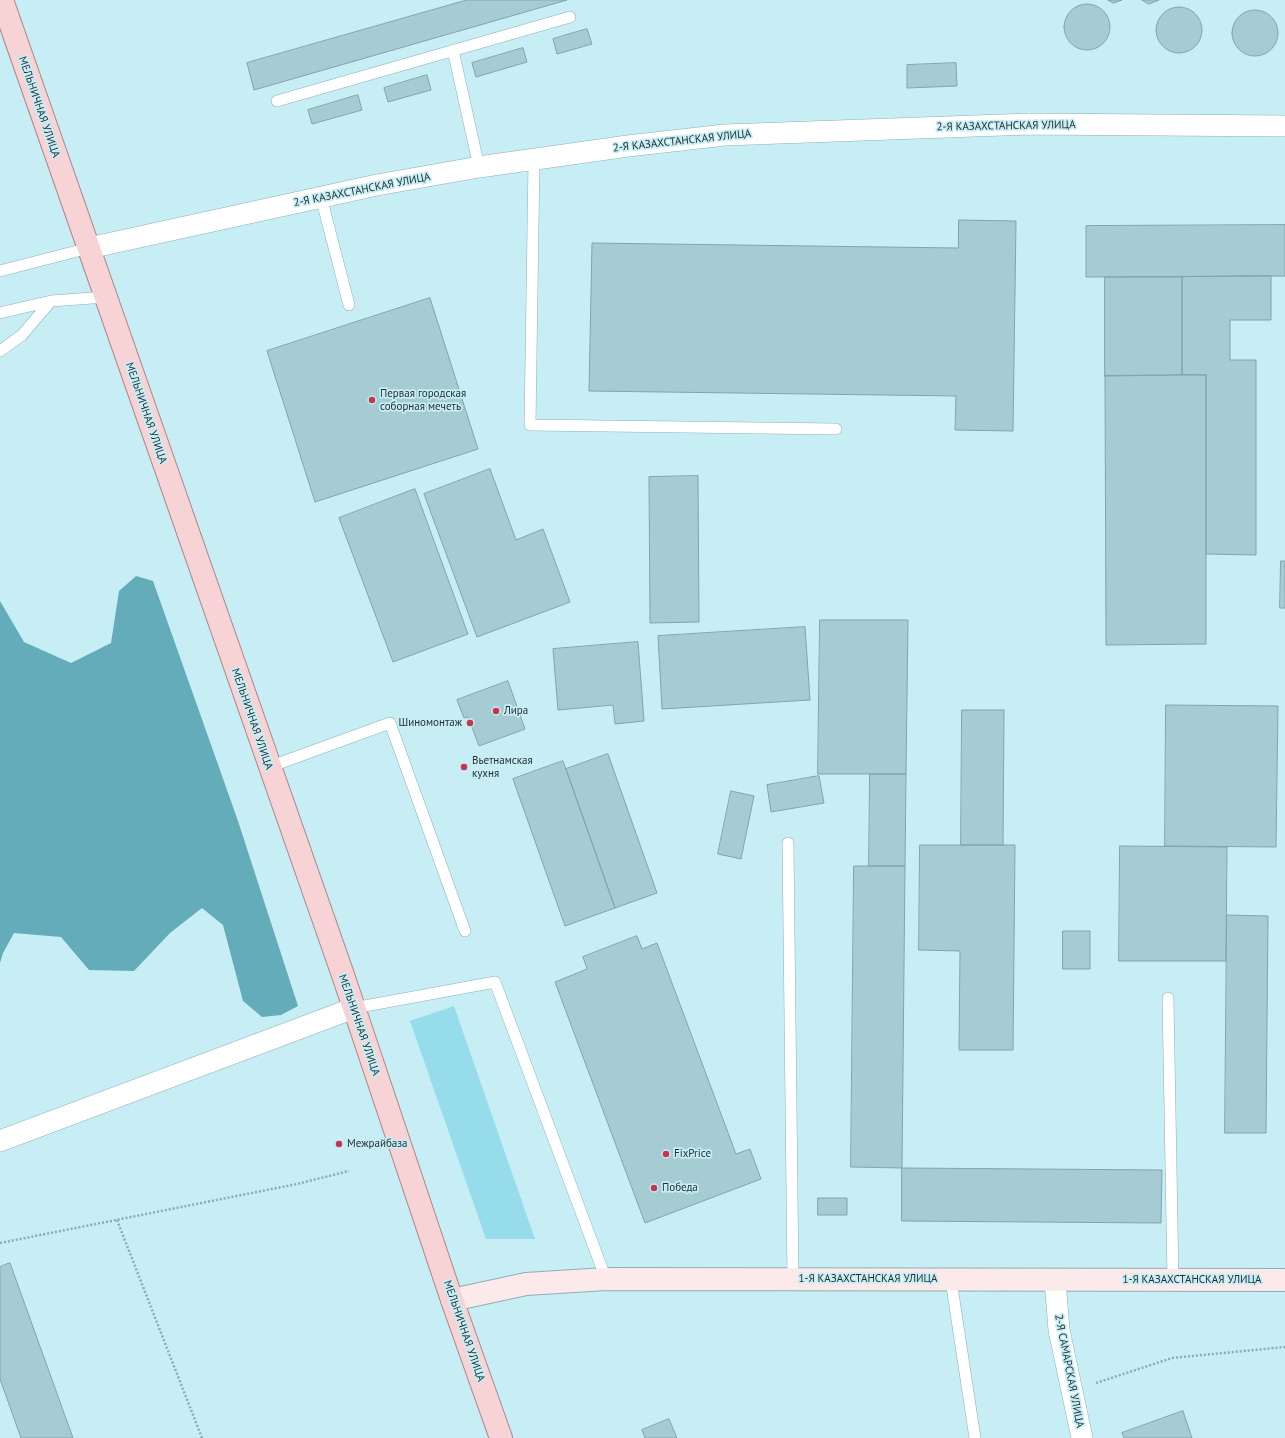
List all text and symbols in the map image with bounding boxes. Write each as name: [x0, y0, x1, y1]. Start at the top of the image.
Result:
street label: МЕЛЬНИЧНАЯ УЛИЦА: [15, 55, 63, 159]
street label: 2-Я КАЗАХСТАНСКАЯ УЛИЦА: [936, 118, 1076, 134]
street label: 2-Я КАЗАХСТАНСКАЯ УЛИЦА: [612, 127, 752, 155]
street label: 2-Я КАЗАХСТАНСКАЯ УЛИЦА: [292, 170, 432, 210]
street label: МЕЛЬНИЧНАЯ УЛИЦА: [122, 361, 170, 465]
place label: Первая городская соборная мечеть: [380, 387, 466, 413]
marker: Первая городская соборная мечеть: [367, 395, 377, 405]
street label: МЕЛЬНИЧНАЯ УЛИЦА: [228, 667, 276, 771]
place label: Лира: [504, 704, 528, 718]
marker: Лира: [491, 706, 501, 716]
place label: Шиномонтаж: [398, 716, 462, 730]
marker: Шиномонтаж: [465, 718, 475, 728]
place label: Вьетнамская кухня: [472, 754, 533, 780]
marker: Вьетнамская кухня: [459, 762, 469, 772]
street label: МЕЛЬНИЧНАЯ УЛИЦА: [335, 973, 383, 1077]
place label: Межрайбаза: [347, 1137, 408, 1151]
marker: Межрайбаза: [334, 1139, 344, 1149]
place label: FixPrice: [674, 1147, 711, 1161]
marker: FixPrice: [661, 1149, 671, 1159]
place label: Победа: [662, 1181, 698, 1195]
marker: Победа: [649, 1183, 659, 1193]
street label: 1-Я КАЗАХСТАНСКАЯ УЛИЦА: [798, 1272, 938, 1286]
street label: 1-Я КАЗАХСТАНСКАЯ УЛИЦА: [1122, 1273, 1262, 1287]
street label: МЕЛЬНИЧНАЯ УЛИЦА: [440, 1279, 488, 1383]
street label: 2-Я САМАРСКАЯ УЛИЦА: [1052, 1313, 1086, 1429]

